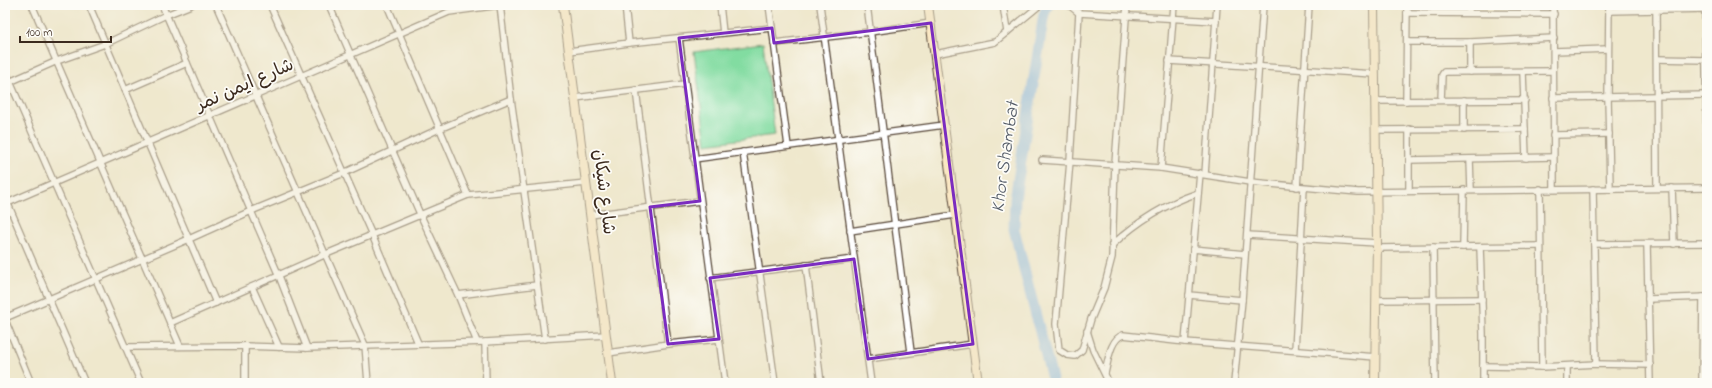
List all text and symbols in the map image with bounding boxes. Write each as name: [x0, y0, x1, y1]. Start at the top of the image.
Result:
scale bar: [20, 18, 111, 44]
text: 100 m: [26, 24, 53, 42]
street label: شارع ايمن نمر: [190, 53, 298, 120]
water label: Khor Shambat: [985, 98, 1027, 214]
street label: شارع شيكان: [585, 148, 621, 236]

